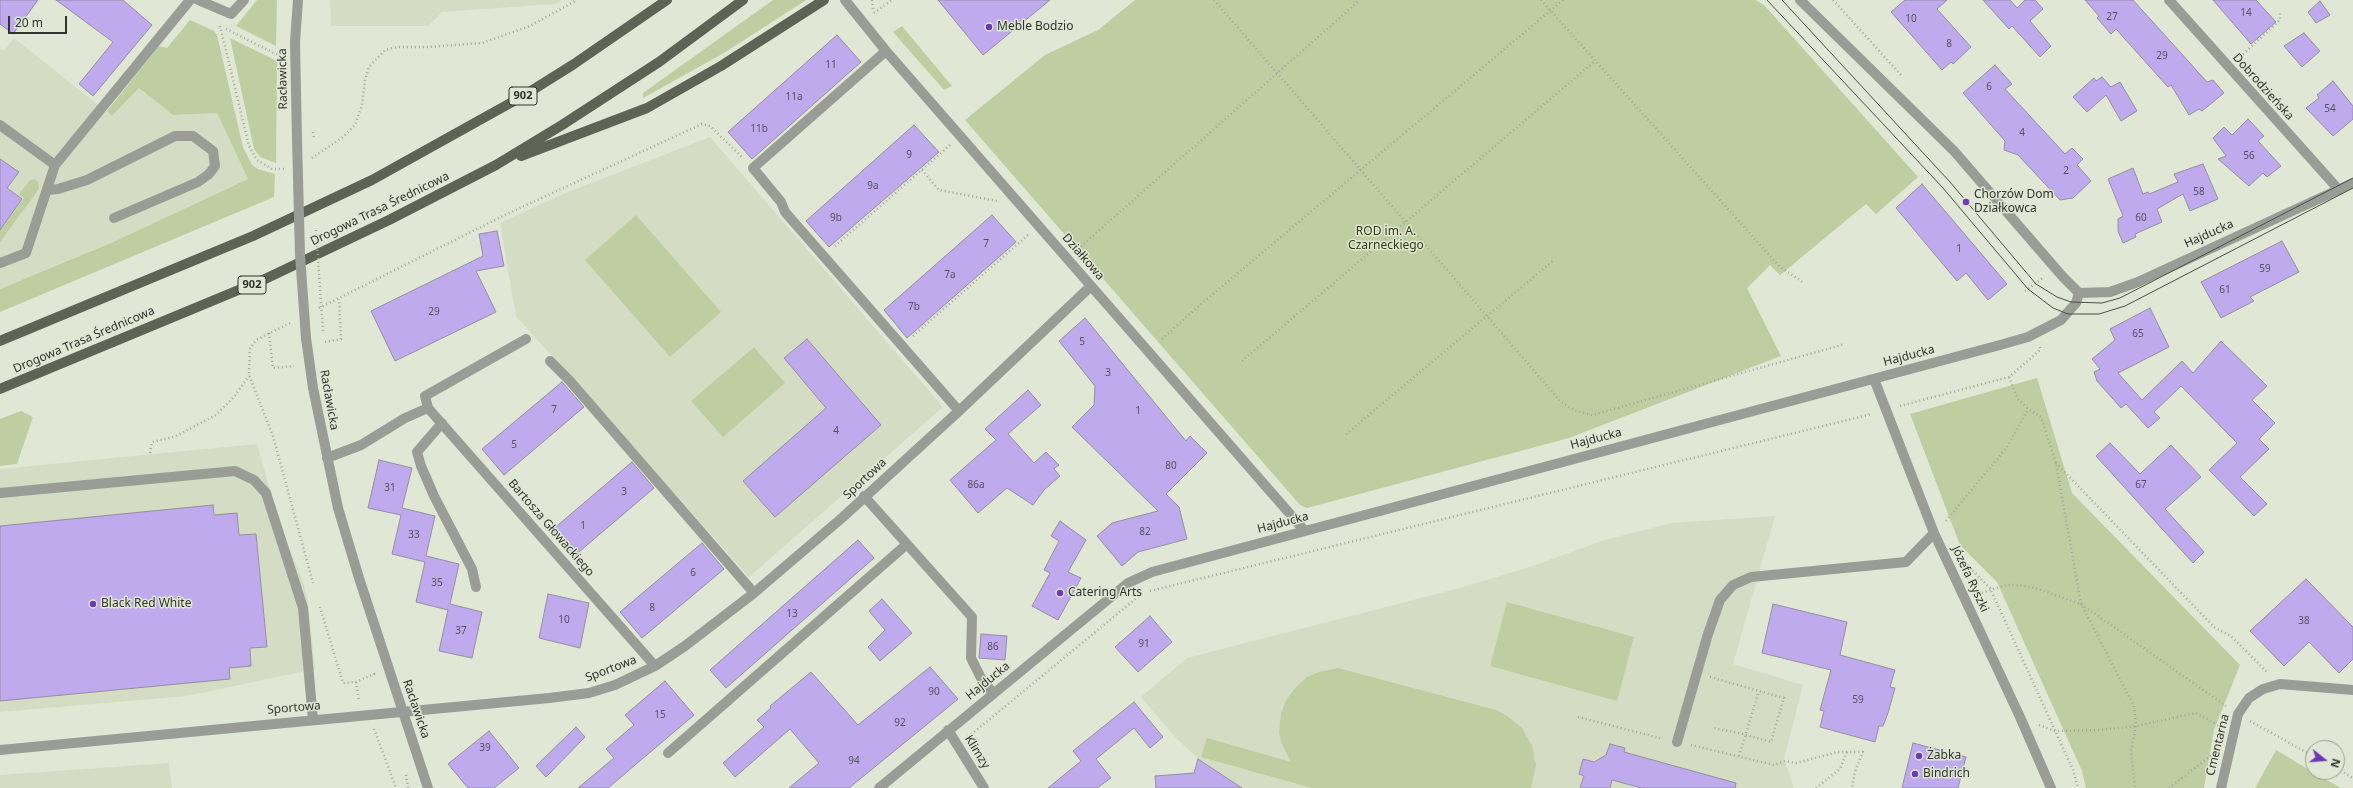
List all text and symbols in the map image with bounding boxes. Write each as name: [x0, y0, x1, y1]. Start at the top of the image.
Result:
house number: 14: [2240, 7, 2252, 19]
scale bar: [10, 8, 69, 34]
house number: 27: [2106, 11, 2118, 23]
house number: 10: [1905, 13, 1917, 25]
text: 20 m: [15, 14, 43, 31]
place label: Meble Bodzio: [997, 20, 1073, 34]
marker: Meble Bodzio: [984, 22, 994, 32]
house number: 8: [1946, 38, 1952, 50]
street label: Racławicka: [275, 48, 291, 110]
house number: 29: [2156, 50, 2168, 62]
street label: Dobrodzieńska: [2229, 51, 2297, 123]
house number: 11: [825, 59, 837, 71]
house number: 6: [1986, 81, 1992, 93]
road number: 902: [509, 87, 537, 105]
house number: 11a: [785, 91, 803, 103]
house number: 54: [2324, 103, 2336, 115]
house number: 11b: [750, 123, 768, 135]
house number: 4: [2019, 127, 2025, 139]
house number: 9: [906, 149, 912, 161]
house number: 56: [2243, 150, 2255, 162]
house number: 2: [2063, 165, 2069, 177]
street label: Drogowa Trasa Średnicowa: [308, 169, 452, 249]
house number: 9a: [867, 180, 879, 192]
house number: 58: [2193, 186, 2205, 198]
place label: Chorzów Dom Działkowca: [1974, 188, 2054, 216]
marker: Chorzów Dom Działkowca: [1961, 197, 1971, 207]
house number: 9b: [830, 212, 842, 224]
house number: 60: [2135, 212, 2147, 224]
street label: Hajducka: [2182, 217, 2236, 251]
park label: ROD im. A. Czarneckiego: [1348, 225, 1424, 253]
street label: Działkowa: [1059, 231, 1107, 283]
house number: 7: [983, 238, 989, 250]
house number: 1: [1956, 243, 1962, 255]
house number: 59: [2259, 263, 2271, 275]
house number: 7a: [944, 269, 956, 281]
road number: 902: [238, 276, 266, 294]
house number: 61: [2219, 284, 2231, 296]
house number: 7b: [908, 301, 920, 313]
street label: Drogowa Trasa Średnicowa: [11, 304, 157, 376]
house number: 29: [428, 306, 440, 318]
house number: 65: [2132, 328, 2144, 340]
house number: 5: [1079, 336, 1085, 348]
street label: Hajducka: [1882, 342, 1936, 370]
house number: 3: [1105, 367, 1111, 379]
street label: Racławicka: [317, 369, 341, 431]
house number: 7: [551, 404, 557, 416]
house number: 1: [1135, 405, 1141, 417]
house number: 4: [833, 425, 839, 437]
street label: Hajducka: [1569, 425, 1623, 453]
house number: 5: [511, 439, 517, 451]
street label: Sportowa: [840, 455, 890, 503]
house number: 80: [1165, 460, 1177, 472]
street label: Bartosza Głowackiego: [505, 476, 597, 580]
house number: 86a: [967, 479, 985, 491]
house number: 67: [2135, 479, 2147, 491]
house number: 31: [384, 482, 396, 494]
house number: 3: [621, 486, 627, 498]
street label: Hajducka: [1256, 509, 1310, 537]
house number: 1: [580, 520, 586, 532]
house number: 82: [1139, 526, 1151, 538]
house number: 33: [408, 529, 420, 541]
street label: Józefa Ryszki: [1948, 544, 1992, 614]
house number: 6: [690, 567, 696, 579]
house number: 35: [431, 577, 443, 589]
place label: Catering Arts: [1068, 586, 1142, 600]
marker: Catering Arts: [1055, 588, 1065, 598]
place label: Black Red White: [101, 597, 191, 611]
marker: Black Red White: [88, 599, 98, 609]
house number: 8: [649, 602, 655, 614]
house number: 13: [786, 608, 798, 620]
house number: 10: [558, 614, 570, 626]
house number: 38: [2298, 615, 2310, 627]
house number: 37: [455, 625, 467, 637]
house number: 91: [1138, 638, 1150, 650]
house number: 86: [987, 641, 999, 653]
street label: Sportowa: [583, 653, 639, 685]
street label: Hajducka: [963, 659, 1013, 703]
street label: Racławicka: [399, 678, 433, 740]
house number: 90: [928, 686, 940, 698]
house number: 59: [1852, 694, 1864, 706]
street label: Sportowa: [267, 698, 321, 718]
house number: 15: [654, 709, 666, 721]
street label: Cmentarna: [2203, 713, 2233, 777]
house number: 92: [894, 717, 906, 729]
street label: Klimzy: [961, 733, 993, 771]
north arrow: [2305, 740, 2345, 780]
house number: 39: [479, 742, 491, 754]
place label: Żabka: [1927, 749, 1961, 763]
marker: Żabka: [1914, 751, 1924, 761]
house number: 94: [848, 755, 860, 767]
text: N: [2328, 757, 2344, 770]
place label: Bindrich: [1923, 767, 1970, 781]
marker: Bindrich: [1910, 769, 1920, 779]

